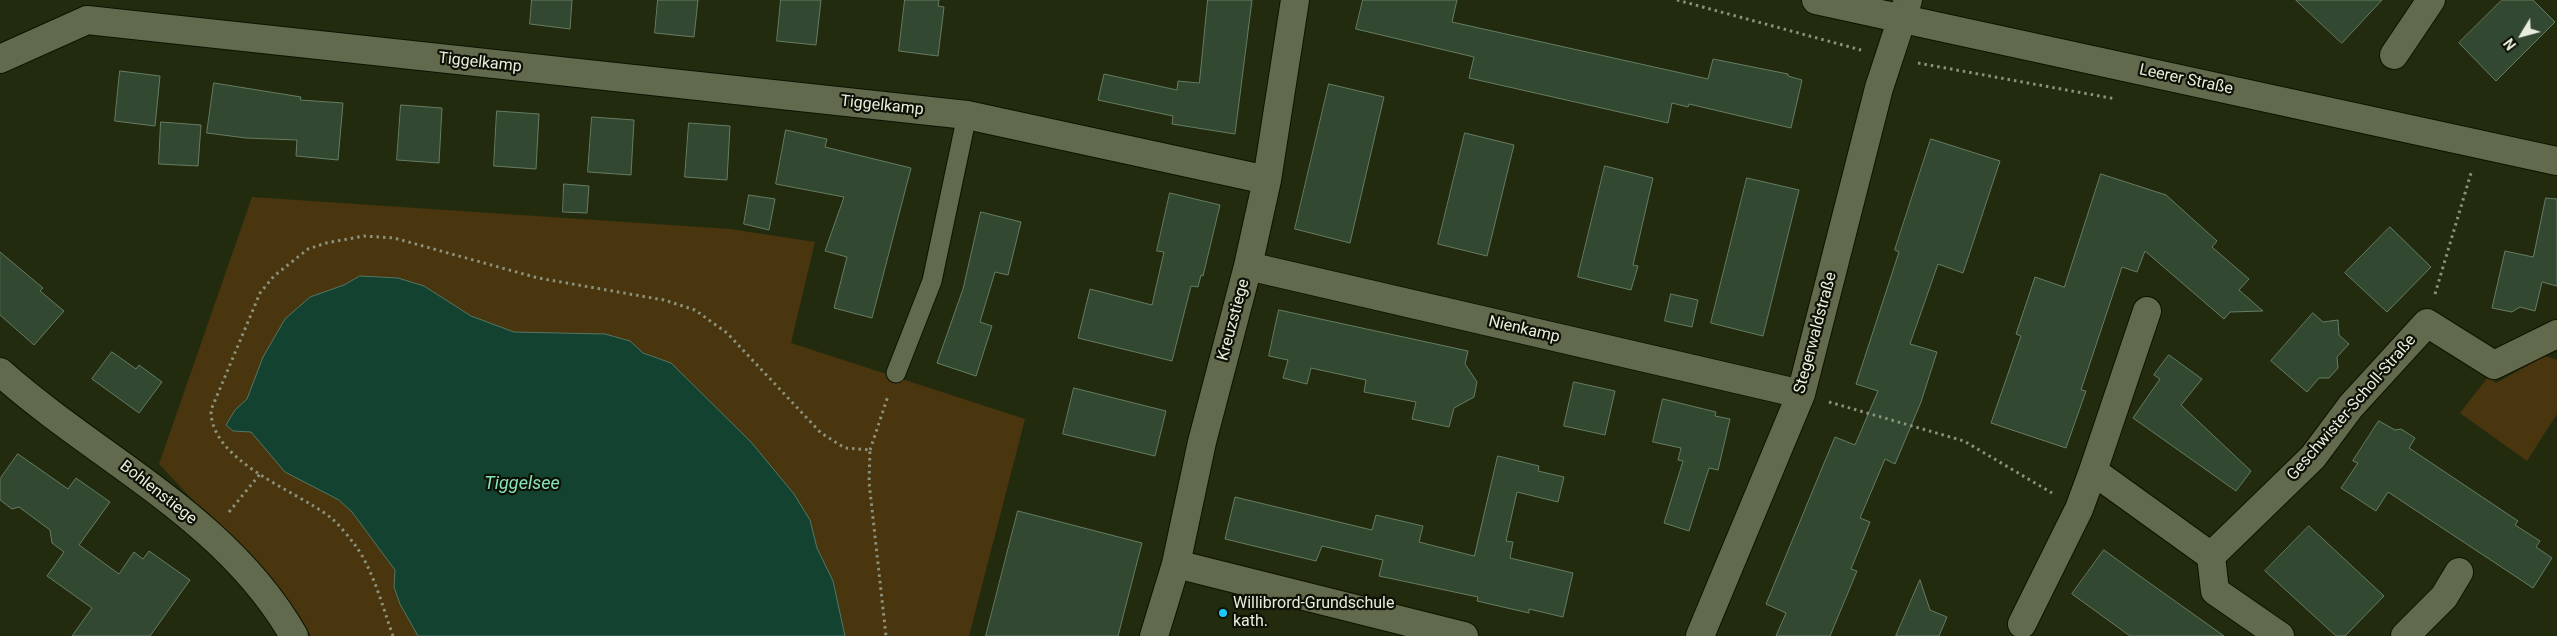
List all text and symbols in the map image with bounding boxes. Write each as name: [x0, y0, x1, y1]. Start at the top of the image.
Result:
north arrow: [2497, 10, 2547, 60]
text: N: [2501, 35, 2519, 53]
street label: Tiggelkamp: [437, 49, 523, 77]
street label: Leerer Straße: [2137, 61, 2235, 99]
street label: Tiggelkamp: [839, 92, 925, 120]
street label: Stegerwaldstraße: [1791, 270, 1841, 396]
street label: Kreuzstiege: [1214, 277, 1254, 363]
street label: Nienkamp: [1487, 312, 1561, 348]
street label: Geschwister-Scholl-Straße: [2283, 331, 2421, 485]
street label: Bohlenstiege: [116, 457, 200, 529]
water label: Tiggelsee: [484, 473, 560, 495]
place label: Willibrord-Grundschule kath.: [1233, 594, 1394, 632]
marker: Willibrord-Grundschule kath.: [1217, 607, 1229, 619]

